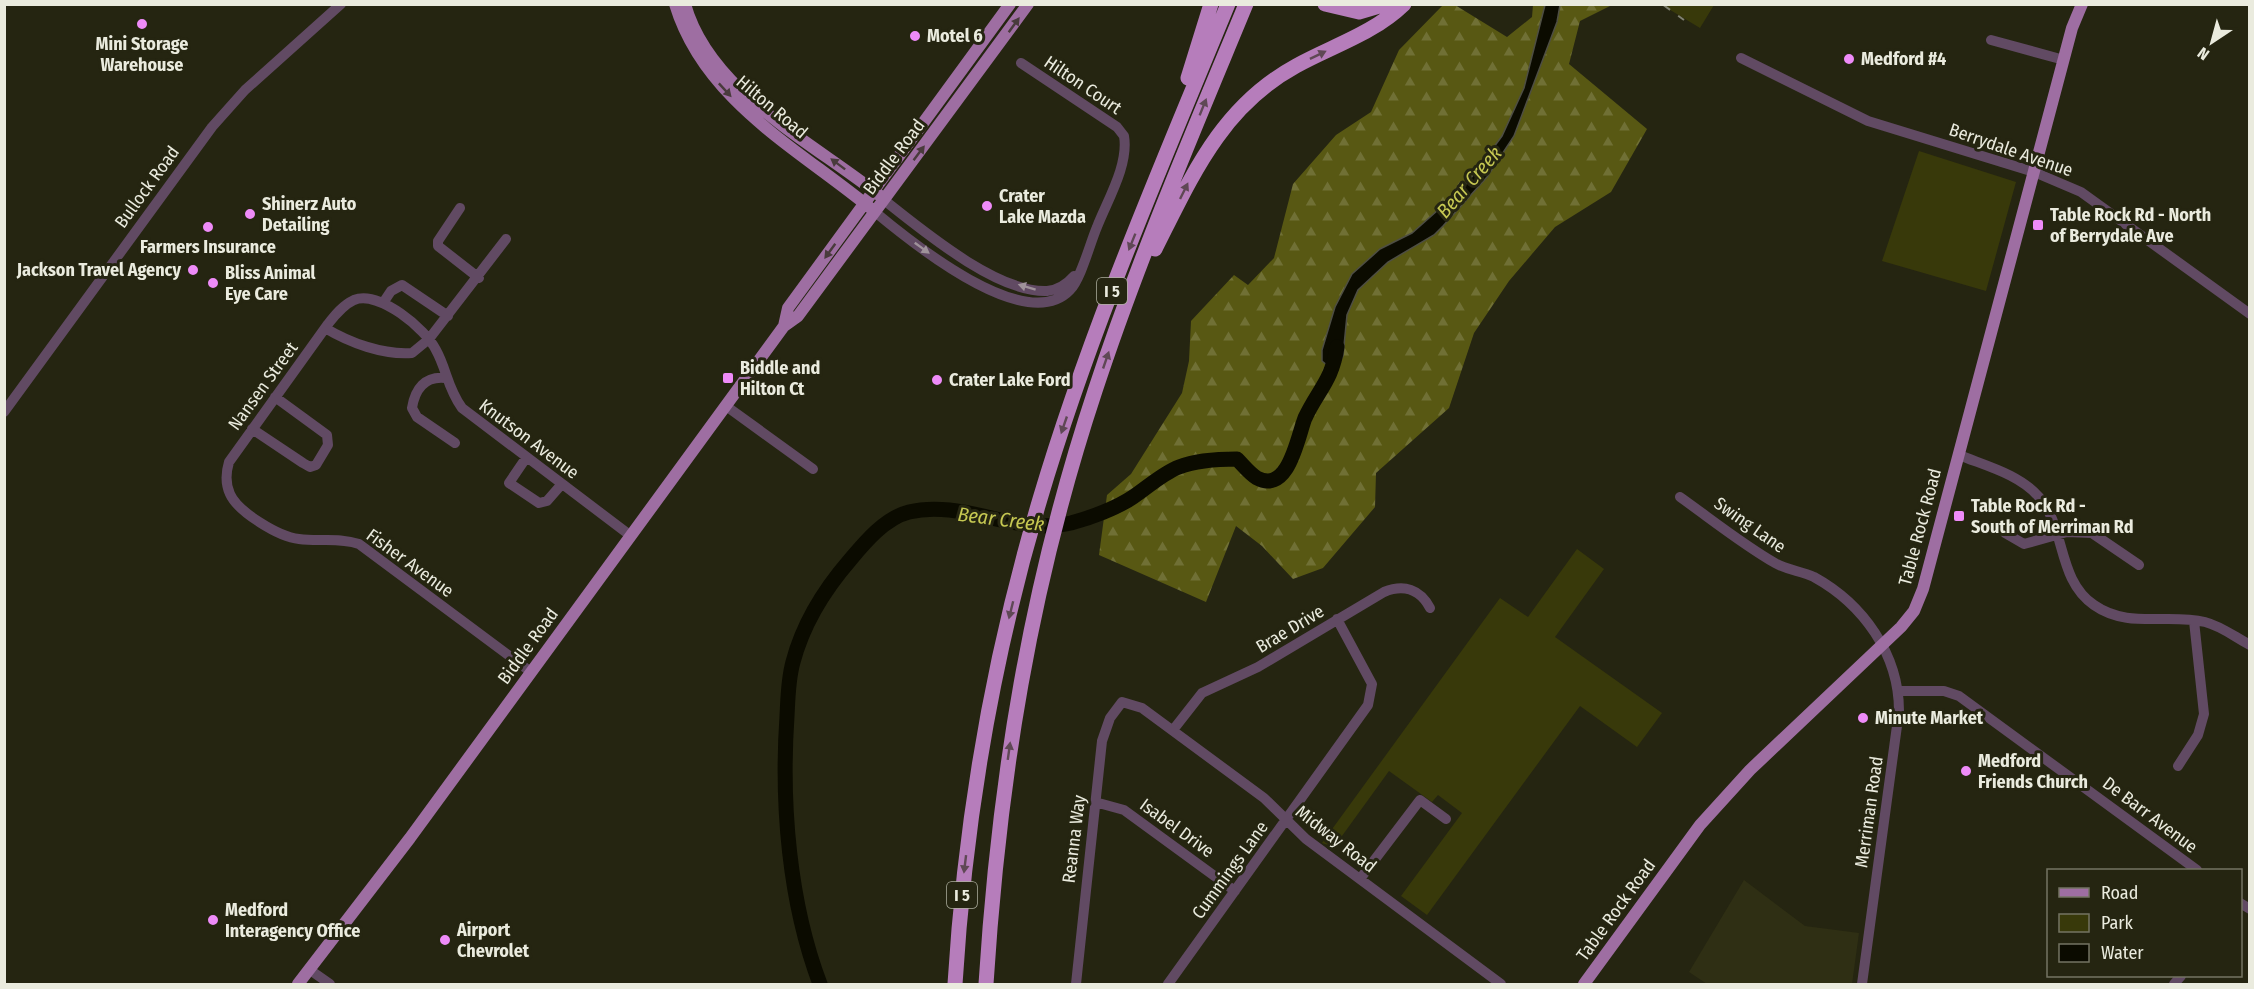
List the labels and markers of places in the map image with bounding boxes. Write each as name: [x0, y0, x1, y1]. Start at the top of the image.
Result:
marker: Mini Storage Warehouse: [135, 17, 149, 31]
place label: Motel 6: [927, 25, 983, 47]
marker: Motel 6: [908, 29, 922, 43]
place label: Mini Storage Warehouse: [96, 33, 188, 76]
place label: Medford #4: [1861, 48, 1946, 70]
marker: Medford #4: [1842, 52, 1856, 66]
place label: Crater Lake Mazda: [999, 185, 1086, 228]
place label: Shinerz Auto Detailing: [262, 193, 357, 236]
marker: Crater Lake Mazda: [980, 199, 994, 213]
place label: Table Rock Rd - North of Berrydale Ave: [2050, 204, 2211, 247]
marker: Shinerz Auto Detailing: [243, 207, 257, 221]
marker: Table Rock Rd - North of Berrydale Ave: [2031, 218, 2045, 232]
marker: Farmers Insurance: [201, 220, 215, 234]
place label: Farmers Insurance: [140, 236, 276, 258]
place label: Jackson Travel Agency: [16, 259, 181, 281]
place label: Bliss Animal Eye Care: [225, 262, 315, 305]
marker: Jackson Travel Agency: [186, 263, 200, 277]
marker: Bliss Animal Eye Care: [206, 276, 220, 290]
place label: Biddle and Hilton Ct: [740, 357, 820, 400]
place label: Crater Lake Ford: [949, 369, 1071, 391]
marker: Biddle and Hilton Ct: [721, 371, 735, 385]
marker: Crater Lake Ford: [930, 373, 944, 387]
place label: Table Rock Rd - South of Merriman Rd: [1971, 495, 2134, 538]
marker: Table Rock Rd - South of Merriman Rd: [1952, 509, 1966, 523]
place label: Minute Market: [1875, 707, 1984, 729]
marker: Minute Market: [1856, 711, 1870, 725]
place label: Medford Friends Church: [1978, 750, 2088, 793]
marker: Medford Friends Church: [1959, 764, 1973, 778]
place label: Medford Interagency Office: [225, 899, 360, 942]
marker: Medford Interagency Office: [206, 913, 220, 927]
place label: Airport Chevrolet: [456, 919, 530, 962]
marker: Airport Chevrolet: [438, 933, 452, 947]

